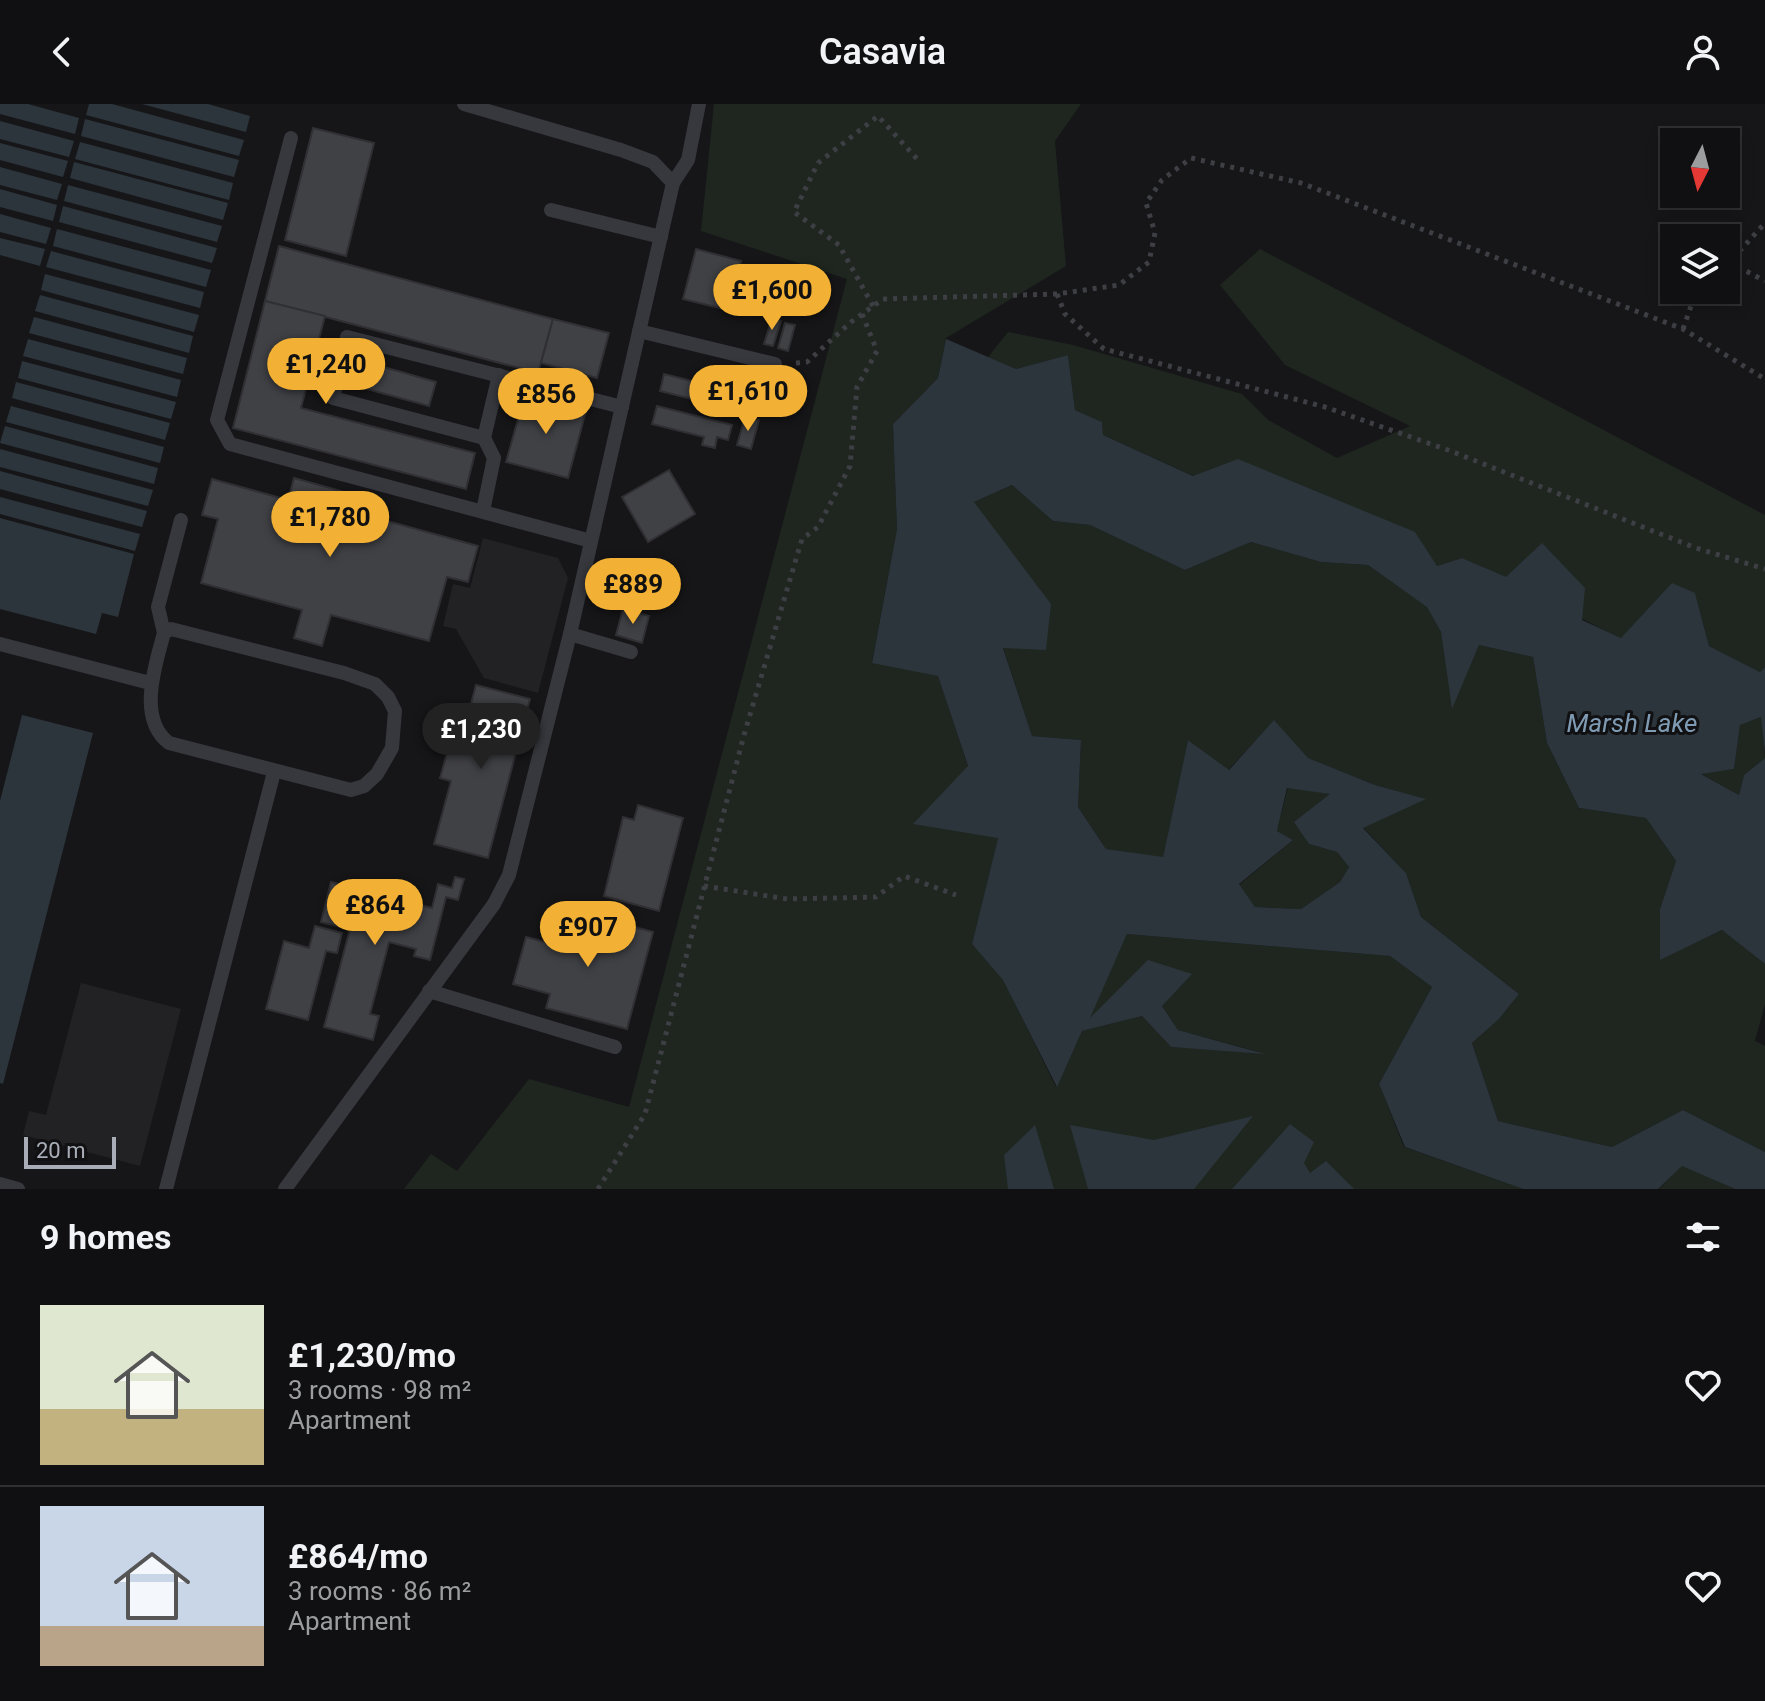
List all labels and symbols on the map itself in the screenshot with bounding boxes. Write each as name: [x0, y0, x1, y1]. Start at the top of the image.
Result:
north arrow: [1660, 128, 1740, 208]
pin: £1,600: [707, 264, 837, 332]
pin: £1,240: [261, 338, 391, 406]
pin: £1,610: [683, 365, 813, 433]
pin: £856: [499, 368, 593, 436]
pin: £1,780: [265, 491, 395, 559]
pin: £889: [586, 558, 680, 626]
pin: £1,230: [416, 703, 546, 771]
water label: Marsh Lake: [1567, 708, 1697, 738]
pin: £864: [328, 879, 422, 947]
pin: £907: [541, 901, 635, 969]
scale bar: [24, 1133, 116, 1169]

